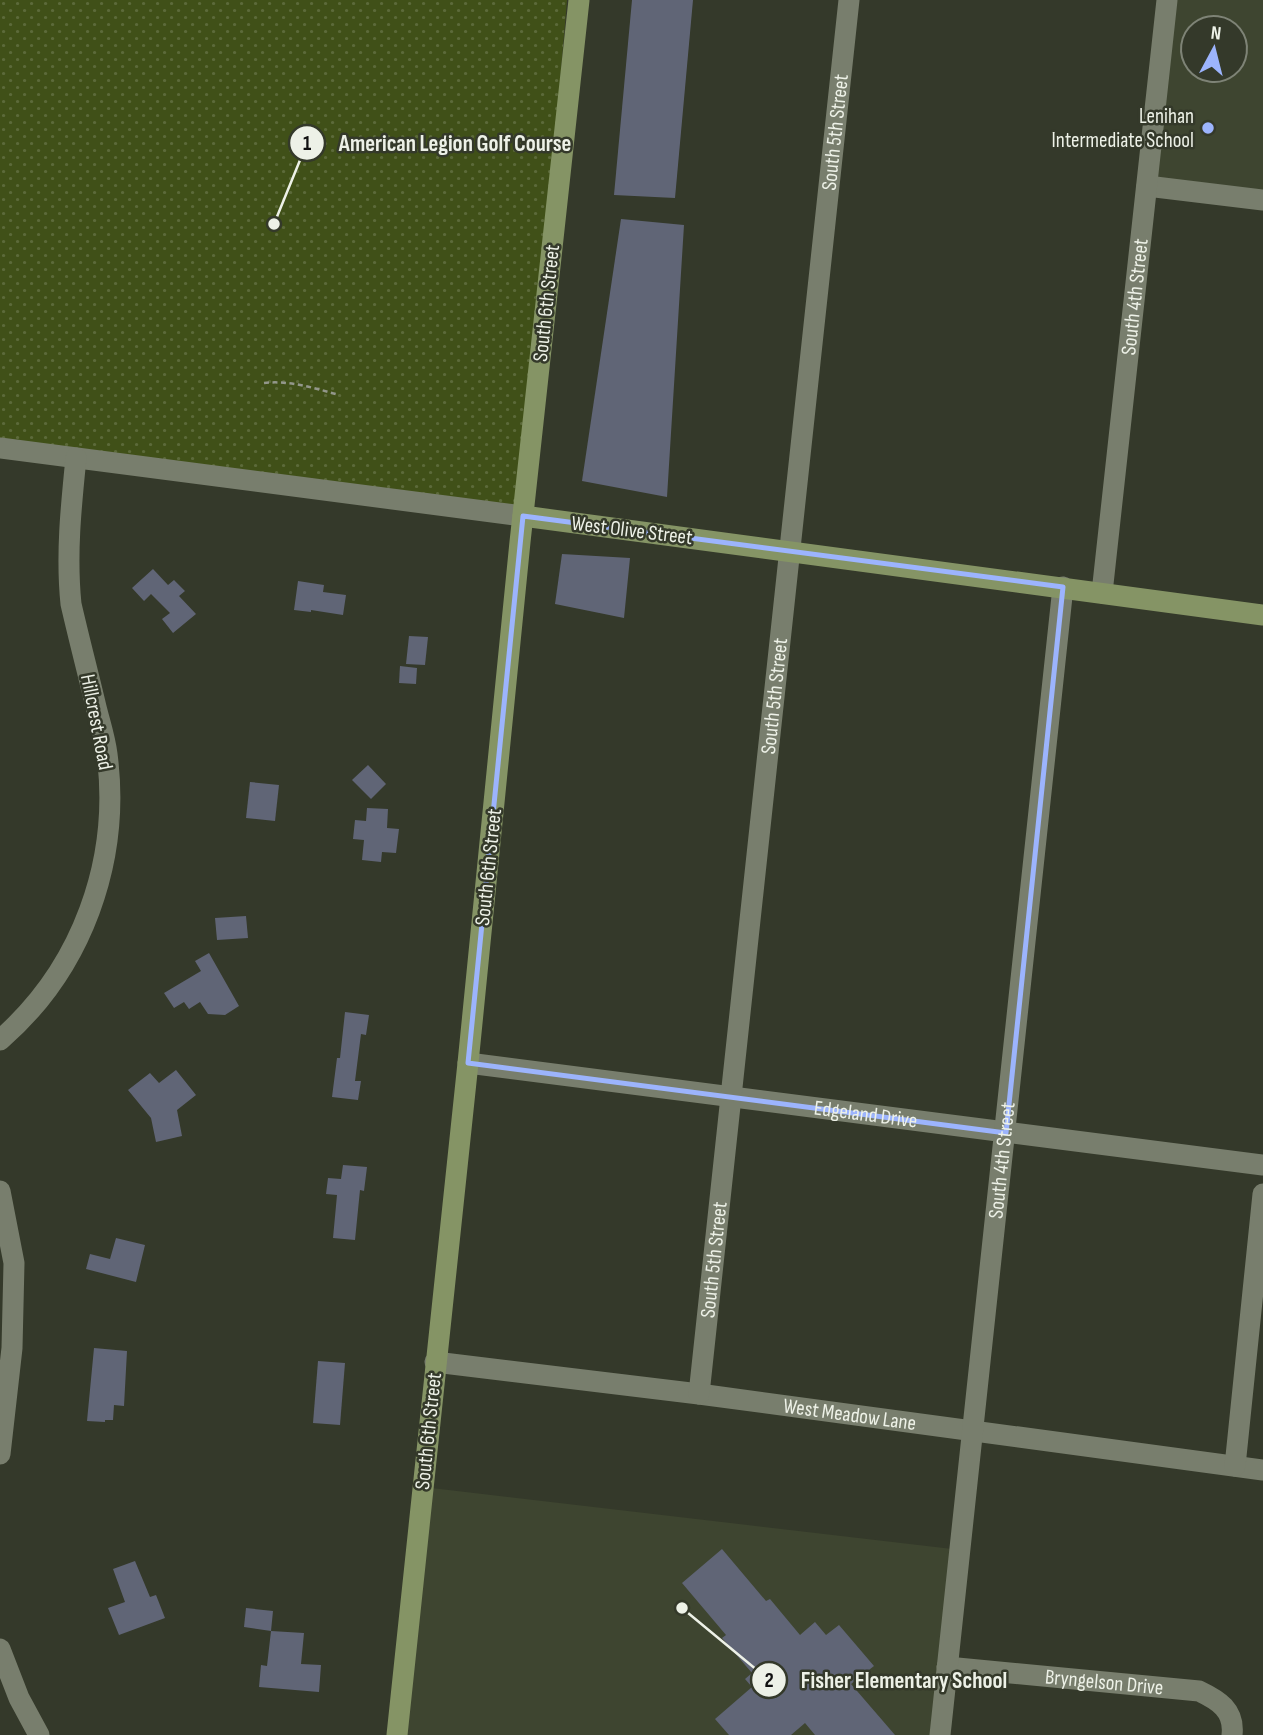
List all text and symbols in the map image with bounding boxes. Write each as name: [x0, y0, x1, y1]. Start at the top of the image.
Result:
north arrow: [1179, 14, 1249, 84]
text: N: [1209, 22, 1222, 46]
street label: South 5th Street: [817, 73, 854, 192]
place label: Lenihan Intermediate School: [1052, 104, 1194, 153]
marker: Lenihan Intermediate School: [1200, 120, 1216, 136]
callout: American Legion Golf Course: [290, 121, 586, 165]
text: American Legion Golf Course: [338, 130, 571, 158]
text: 1: [303, 131, 311, 156]
street label: South 4th Street: [1116, 237, 1154, 356]
street label: South 6th Street: [528, 243, 565, 363]
street label: West Olive Street: [570, 511, 694, 550]
street label: South 5th Street: [756, 637, 793, 755]
street label: Hillcrest Road: [75, 672, 118, 772]
street label: South 6th Street: [470, 807, 507, 927]
street label: Edgeland Drive: [813, 1096, 919, 1134]
street label: South 4th Street: [983, 1101, 1021, 1220]
street label: South 5th Street: [695, 1200, 733, 1319]
street label: South 6th Street: [410, 1371, 447, 1491]
street label: West Meadow Lane: [782, 1393, 918, 1436]
callout: Fisher Elementary School: [752, 1658, 1021, 1702]
street label: Bryngelson Drive: [1044, 1664, 1164, 1701]
text: Fisher Elementary School: [801, 1667, 1007, 1695]
text: 2: [764, 1668, 774, 1693]

